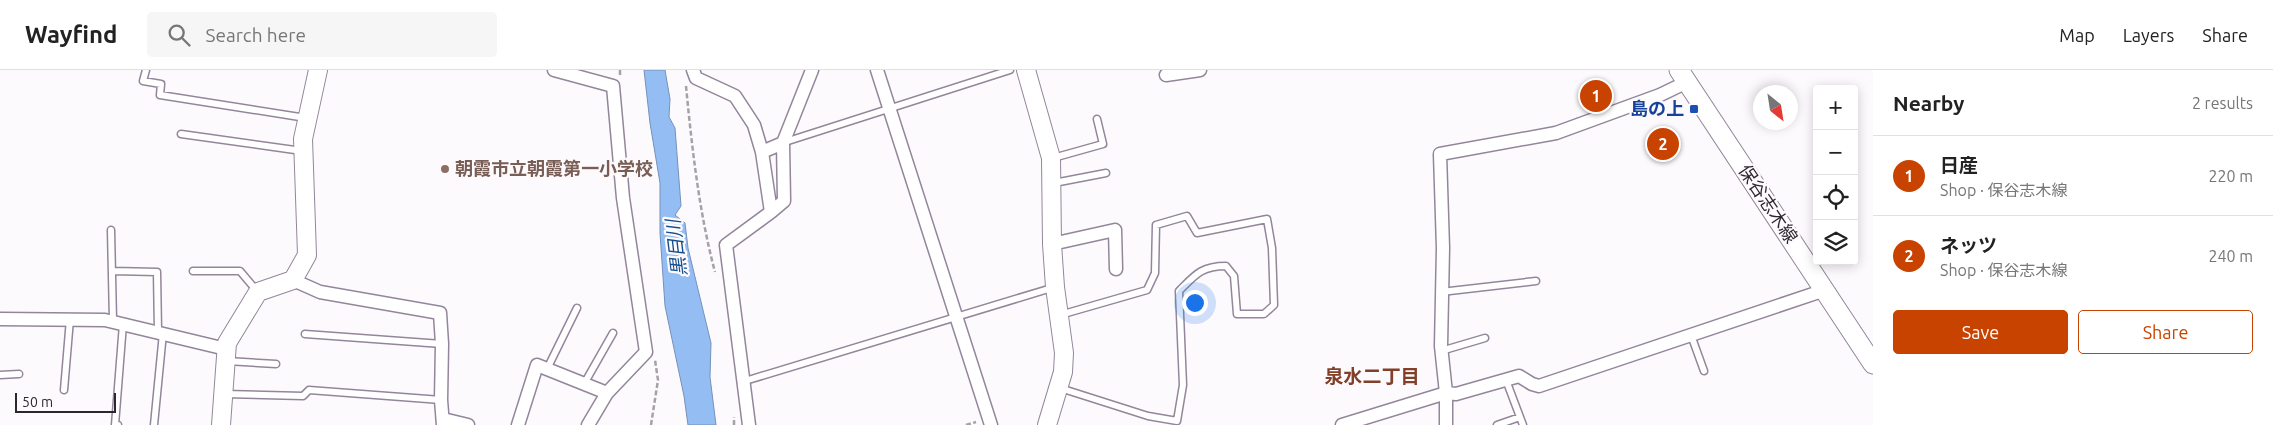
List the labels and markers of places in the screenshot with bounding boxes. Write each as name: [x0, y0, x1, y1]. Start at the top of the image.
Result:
pin: 1: [1580, 77, 1612, 115]
place label: 島の上: [1630, 98, 1684, 118]
marker: 島の上: [1688, 103, 1700, 115]
pin: 2: [1647, 125, 1679, 163]
place label: 朝霞市立朝霞第一小学校: [455, 158, 653, 178]
marker: 朝霞市立朝霞第一小学校: [439, 163, 451, 175]

